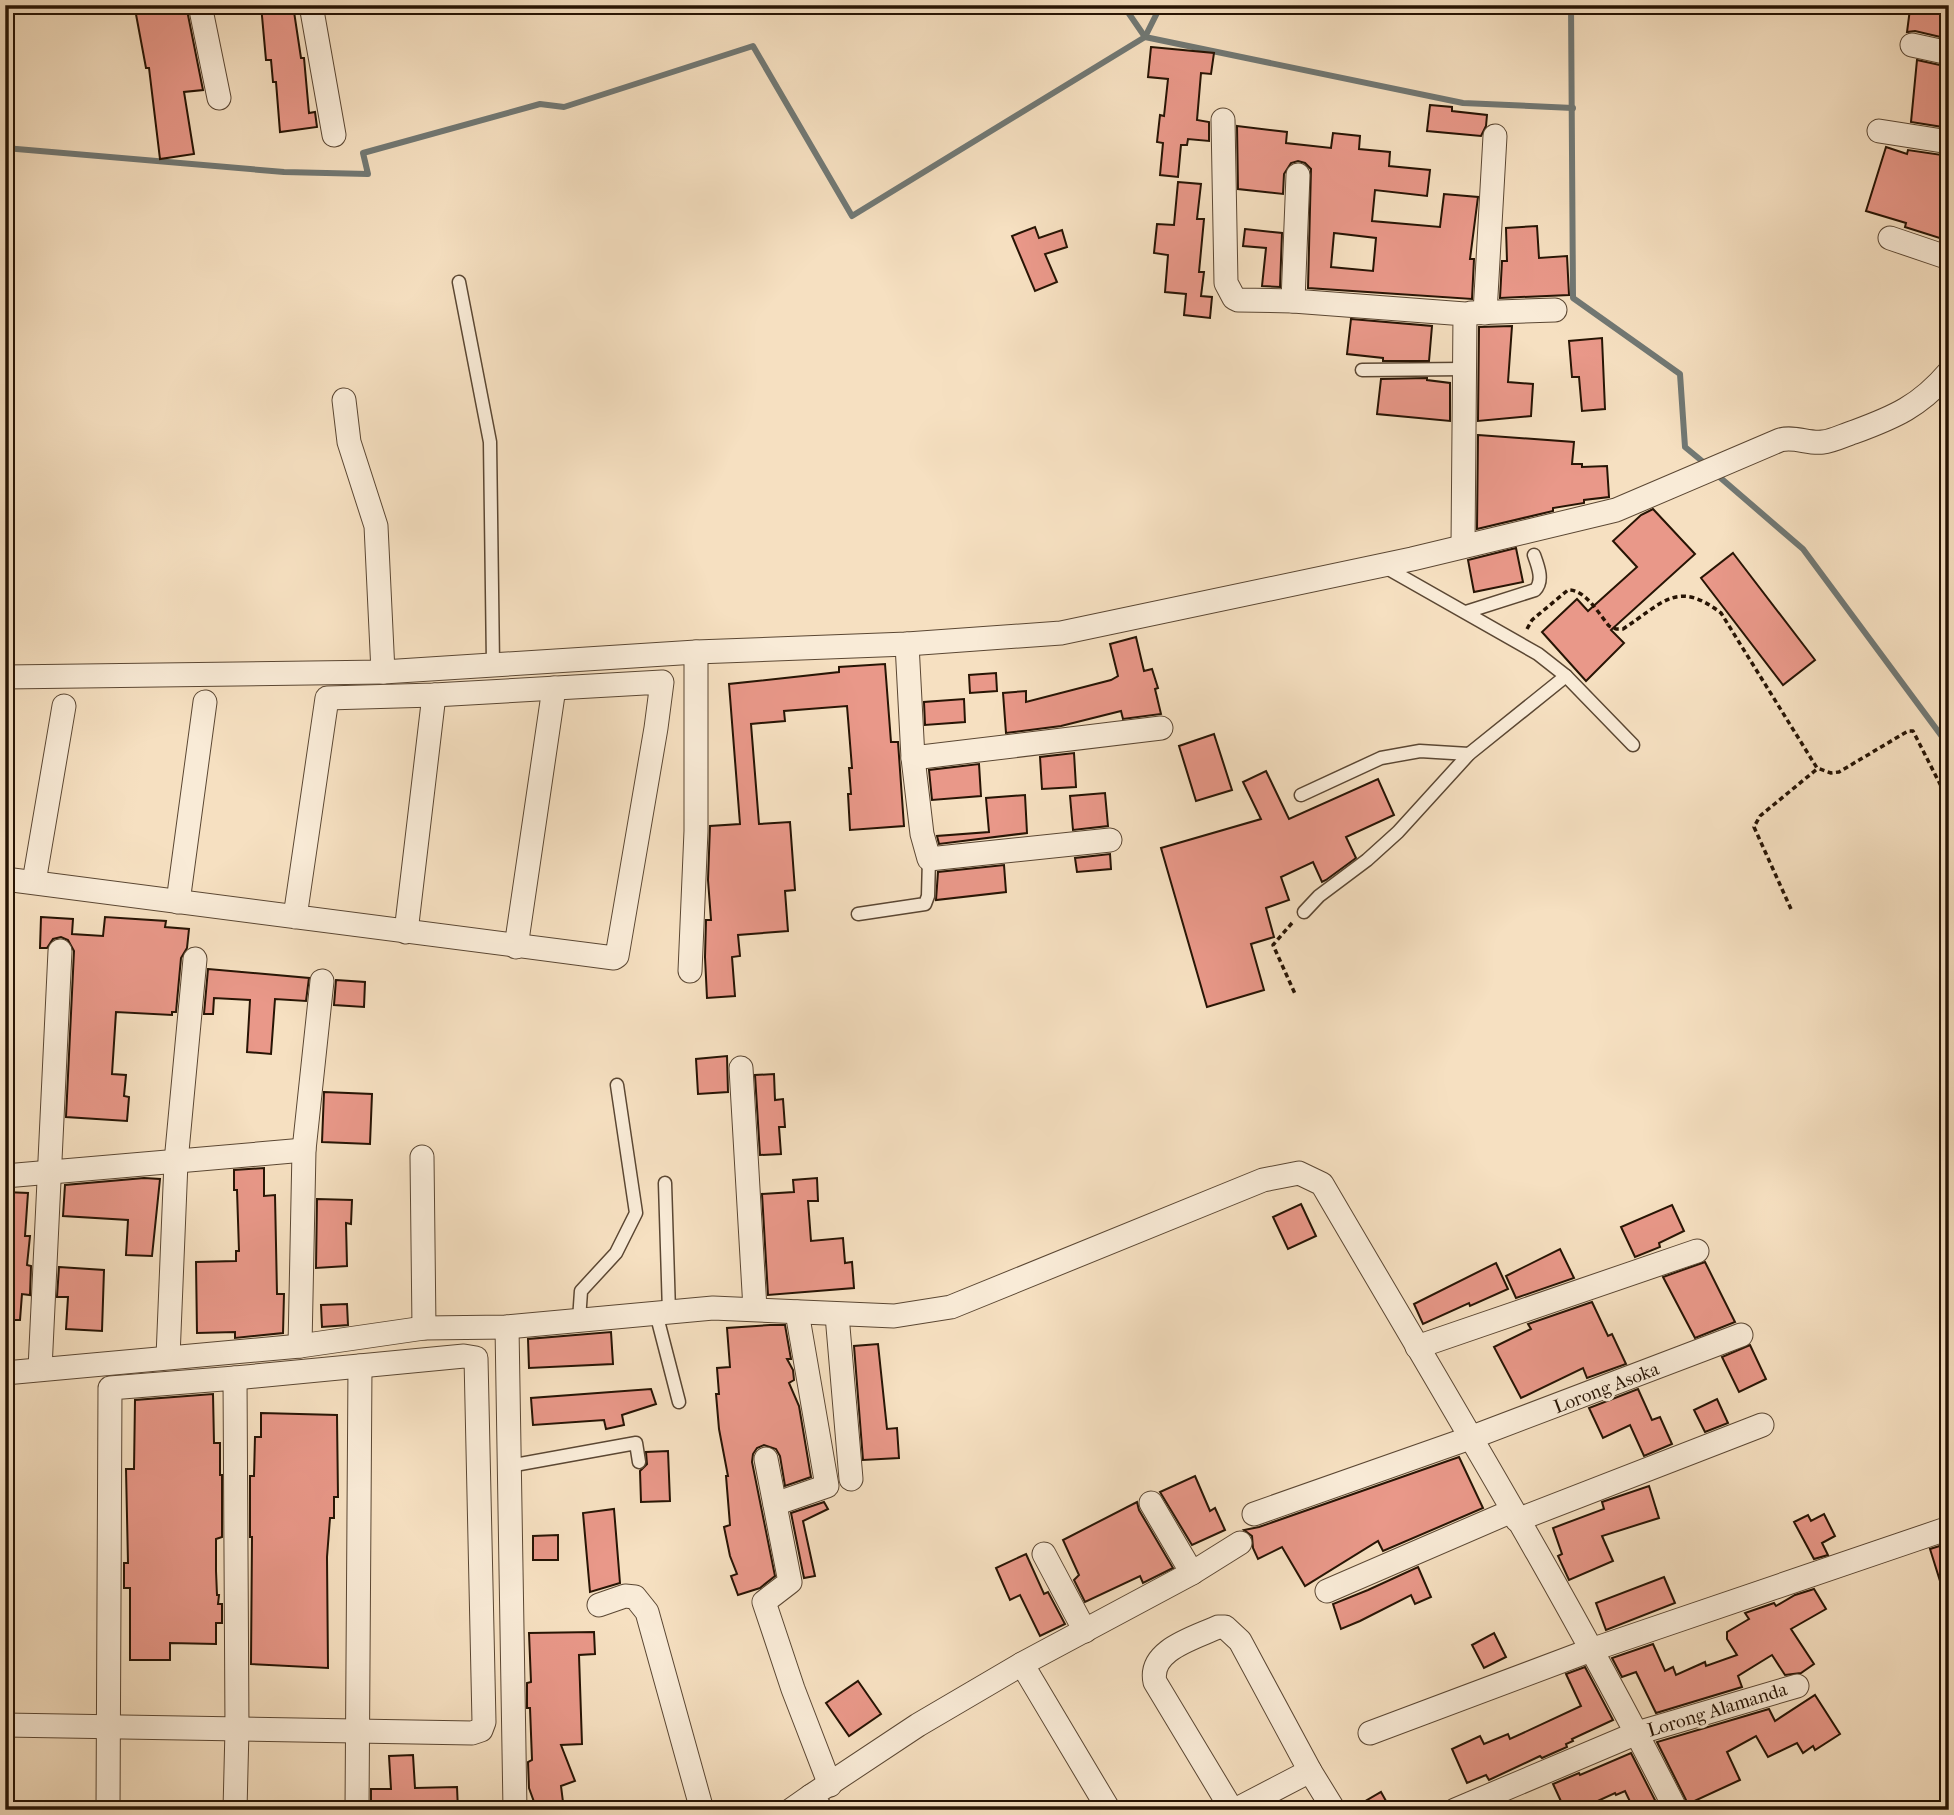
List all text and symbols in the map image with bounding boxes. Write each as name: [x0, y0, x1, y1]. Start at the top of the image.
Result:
street label: Lorong Asoka: [1551, 1358, 1662, 1418]
street label: Lorong Alamanda: [1645, 1678, 1790, 1742]

